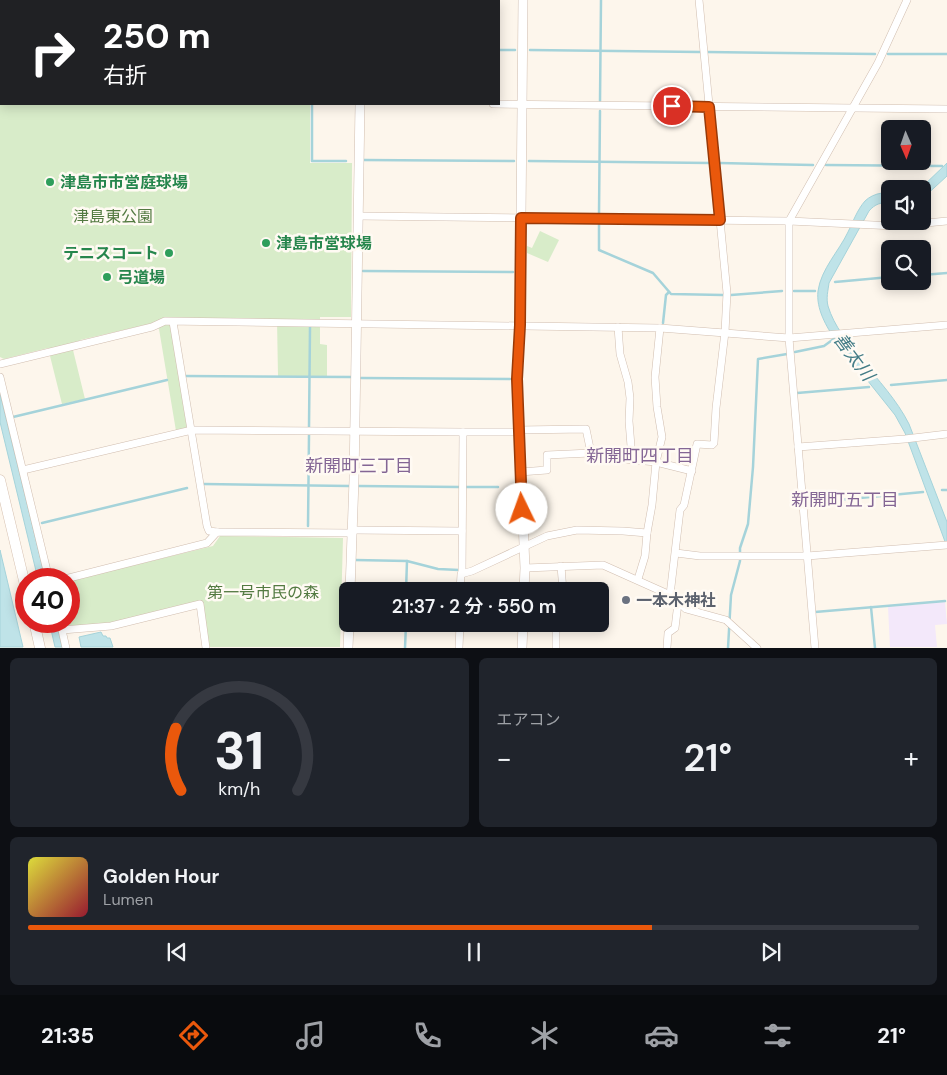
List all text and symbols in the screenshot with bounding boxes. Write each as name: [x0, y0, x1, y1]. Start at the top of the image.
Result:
text: 250 m: [103, 13, 211, 59]
icon: right: [20, 20, 85, 85]
text: 右折: [103, 61, 147, 90]
pin: [651, 85, 693, 127]
icon: arrive: [658, 92, 686, 120]
north arrow: [881, 120, 931, 170]
map controls: [881, 120, 931, 290]
place label: 津島市市営庭球場: [60, 172, 188, 193]
marker: 津島市市営庭球場: [44, 176, 56, 188]
button: sound: [881, 180, 931, 230]
park label: 津島東公園: [73, 206, 153, 227]
place label: 津島市営球場: [276, 233, 372, 254]
marker: 津島市営球場: [260, 237, 272, 249]
button: search: [881, 240, 931, 290]
place label: テニスコート: [63, 243, 159, 264]
marker: テニスコート: [163, 247, 175, 259]
place label: 弓道場: [117, 267, 165, 288]
marker: 弓道場: [101, 271, 113, 283]
water label: 善太川: [828, 328, 881, 387]
district label: 新開町四丁目: [586, 444, 694, 468]
district label: 新開町三丁目: [305, 454, 413, 478]
position arrow: [495, 482, 547, 534]
district label: 新開町五丁目: [791, 488, 899, 512]
speed limit sign: 40: [15, 568, 80, 633]
park label: 第一号市民の森: [207, 582, 319, 603]
place label: 一本木神社: [636, 590, 716, 611]
text: 21:37 · 2 分 · 550 m: [392, 594, 556, 619]
marker: 一本木神社: [620, 594, 632, 606]
text: エアコン: [497, 709, 561, 730]
text: 31: [214, 717, 264, 785]
text: 21°: [683, 733, 732, 783]
text: −: [497, 740, 512, 777]
text: +: [904, 740, 919, 777]
text: km/h: [218, 777, 260, 801]
text: Golden Hour: [103, 864, 219, 889]
text: Lumen: [103, 889, 153, 910]
icon: previous: [163, 938, 191, 966]
icon: pause: [460, 938, 488, 966]
icon: next: [757, 938, 785, 966]
icon: directions: [176, 1018, 211, 1053]
icon: music: [293, 1018, 328, 1053]
icon: phone: [410, 1018, 445, 1053]
icon: climate: [527, 1018, 562, 1053]
icon: car: [644, 1018, 679, 1053]
icon: filters: [760, 1018, 795, 1053]
text: 21:35: [41, 1021, 94, 1050]
text: 21°: [877, 1021, 906, 1050]

